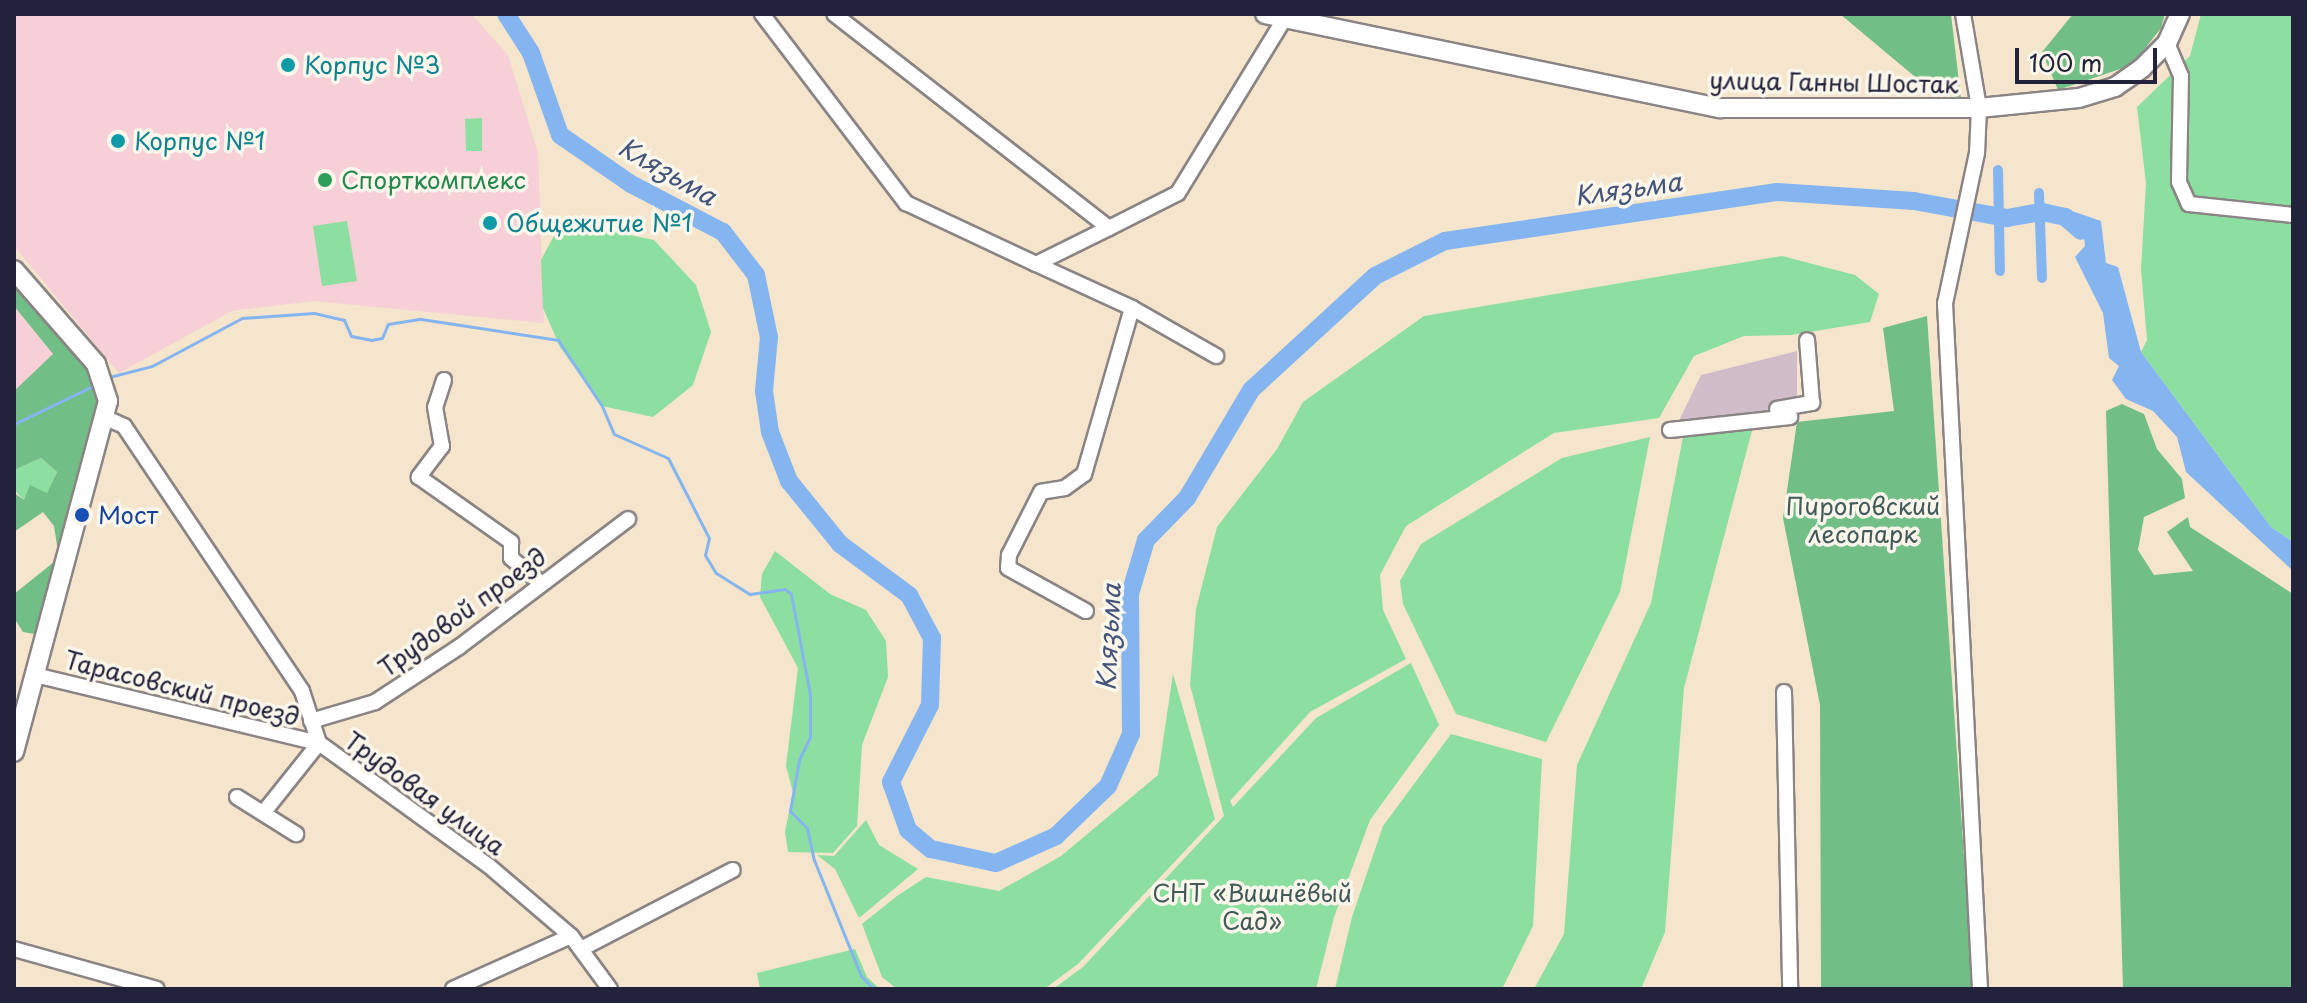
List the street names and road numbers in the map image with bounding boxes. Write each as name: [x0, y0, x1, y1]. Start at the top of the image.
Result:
street label: улица Ганны Шостак: [1708, 65, 1960, 99]
street label: Трудовой проезд: [373, 542, 551, 682]
street label: Тарасовский проезд: [62, 645, 302, 731]
street label: Трудовая улица: [339, 725, 511, 861]

